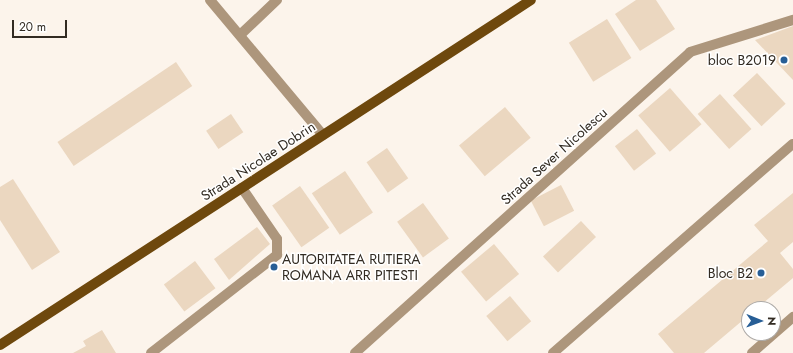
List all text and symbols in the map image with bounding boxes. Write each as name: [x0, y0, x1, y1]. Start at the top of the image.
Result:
scale bar: [14, 12, 69, 38]
text: 20 m: [19, 18, 46, 36]
place label: bloc B2019: [708, 52, 776, 68]
marker: bloc B2019: [779, 55, 789, 65]
street label: Strada Sever Nicolescu: [497, 104, 611, 208]
street label: Strada Nicolae Dobrin: [198, 118, 318, 204]
place label: AUTORITATEA RUTIERA ROMANA ARR PITESTI: [282, 251, 420, 284]
marker: AUTORITATEA RUTIERA ROMANA ARR PITESTI: [269, 262, 279, 272]
place label: Bloc B2: [708, 265, 753, 281]
marker: Bloc B2: [756, 268, 766, 278]
north arrow: [741, 301, 781, 341]
text: N: [764, 317, 780, 326]

